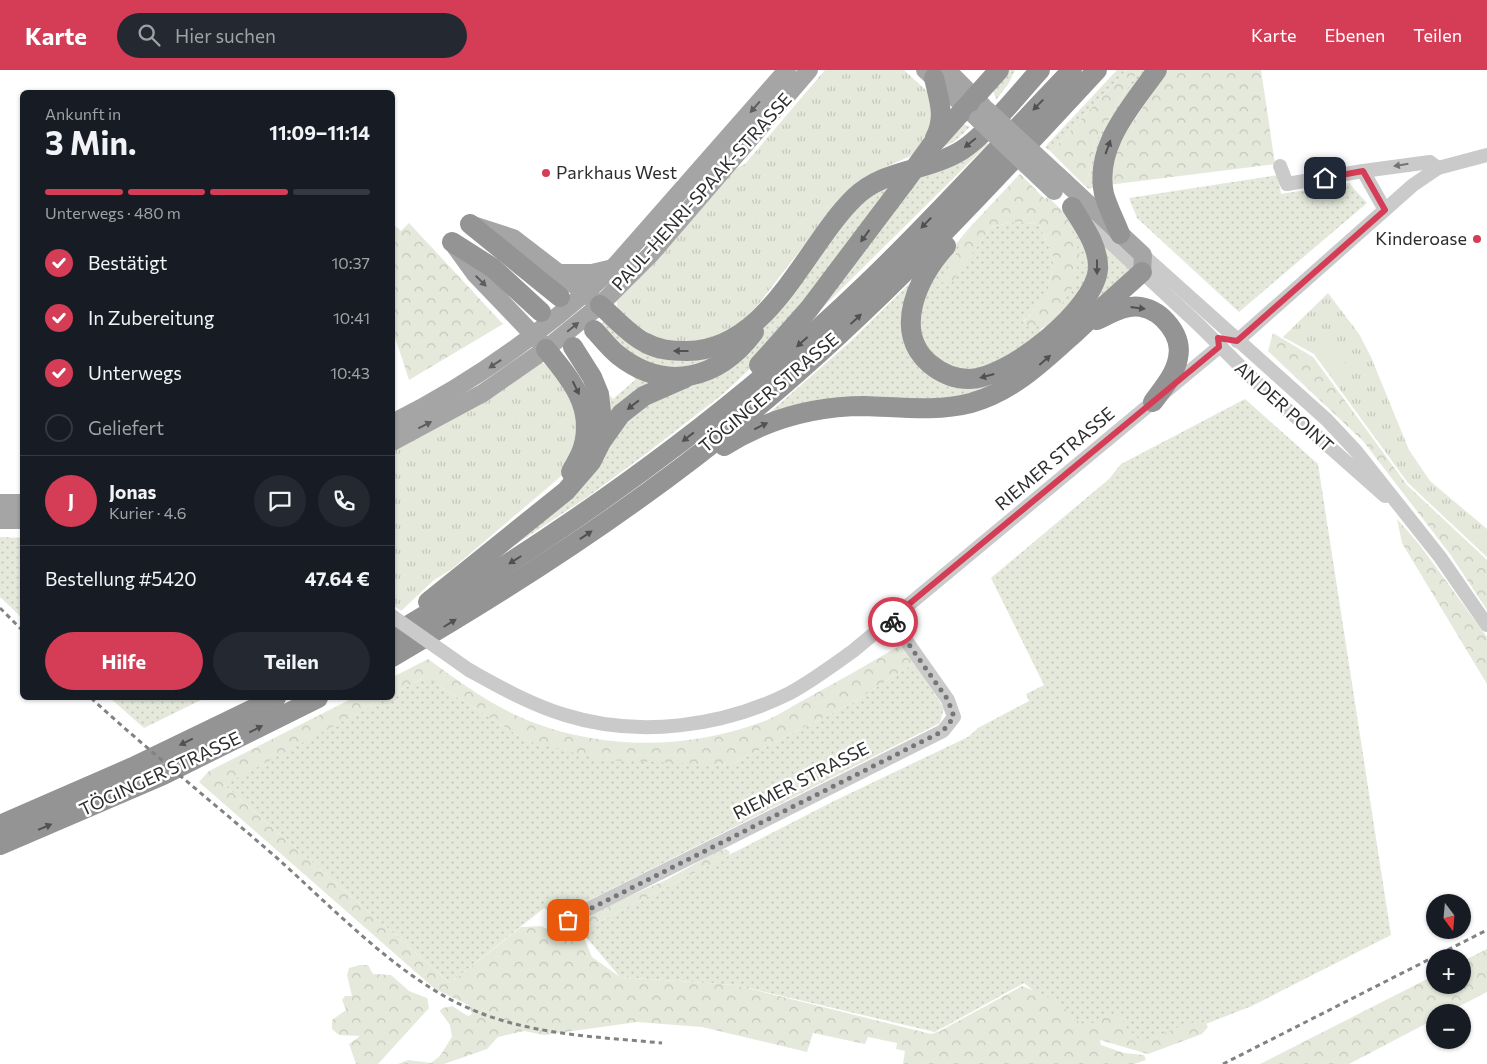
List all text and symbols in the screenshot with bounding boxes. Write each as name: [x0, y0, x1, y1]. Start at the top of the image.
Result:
search box: [117, 13, 467, 58]
text: Karte: [25, 21, 87, 50]
icon: search: [135, 21, 163, 49]
text: Hier suchen: [175, 24, 276, 47]
text: Karte: [1251, 24, 1296, 46]
text: Ebenen: [1324, 24, 1385, 46]
text: Teilen: [1413, 24, 1462, 46]
street label: PAUL-HENRI-SPAAK-STRASSE: [607, 88, 796, 295]
one-way arrow: [1032, 99, 1044, 111]
one-way arrow: [749, 100, 761, 112]
text: Ankunft in: [45, 104, 121, 123]
text: 11:09–11:14: [269, 121, 370, 144]
text: 3 Min.: [45, 122, 136, 162]
one-way arrow: [964, 138, 977, 149]
one-way arrow: [1104, 139, 1112, 154]
pin: [1304, 157, 1346, 199]
place label: Parkhaus West: [556, 161, 677, 183]
one-way arrow: [1393, 161, 1409, 169]
icon: home: [1311, 164, 1339, 192]
marker: Parkhaus West: [540, 167, 552, 179]
text: Unterwegs · 480 m: [45, 203, 181, 222]
one-way arrow: [920, 217, 932, 229]
place label: Kinderoase: [1375, 227, 1467, 249]
one-way arrow: [859, 229, 870, 242]
marker: Kinderoase: [1471, 233, 1483, 245]
icon: check: [45, 249, 73, 277]
text: Bestätigt: [88, 251, 167, 274]
text: 10:37: [331, 253, 370, 272]
one-way arrow: [1093, 259, 1101, 275]
one-way arrow: [475, 275, 487, 287]
icon: check: [45, 304, 73, 332]
one-way arrow: [1131, 304, 1147, 312]
text: In Zubereitung: [88, 306, 214, 329]
text: 10:41: [333, 308, 370, 327]
one-way arrow: [850, 313, 862, 325]
one-way arrow: [567, 322, 580, 333]
street label: TÖGINGER STRASSE: [694, 328, 842, 457]
one-way arrow: [797, 336, 809, 348]
one-way arrow: [673, 347, 689, 355]
one-way arrow: [1038, 354, 1051, 365]
street label: AN DER POINT: [1231, 356, 1338, 456]
icon: check: [45, 359, 73, 387]
one-way arrow: [489, 359, 502, 369]
text: Unterwegs: [88, 361, 182, 384]
text: 10:43: [330, 363, 370, 382]
one-way arrow: [980, 372, 995, 380]
one-way arrow: [572, 380, 580, 395]
one-way arrow: [626, 400, 639, 410]
street label: RIEMER STRASSE: [990, 402, 1119, 515]
text: Geliefert: [88, 416, 164, 439]
one-way arrow: [418, 421, 433, 429]
one-way arrow: [754, 422, 768, 430]
one-way arrow: [681, 432, 695, 442]
button: chat: [254, 475, 306, 527]
button: phone: [318, 475, 370, 527]
text: Jonas: [109, 480, 156, 503]
text: J: [68, 489, 74, 512]
text: Kurier · 4.6: [109, 503, 186, 522]
one-way arrow: [580, 531, 593, 540]
one-way arrow: [508, 555, 522, 565]
text: Bestellung #5420: [45, 567, 197, 590]
text: 47.64 €: [305, 567, 370, 590]
courier: [868, 597, 918, 647]
icon: bike: [879, 608, 907, 636]
one-way arrow: [443, 619, 456, 628]
button: Hilfe: [45, 632, 203, 690]
button: Teilen: [213, 632, 370, 690]
one-way arrow: [249, 725, 263, 733]
street label: TÖGINGER STRASSE: [76, 726, 244, 820]
street label: RIEMER STRASSE: [729, 736, 872, 824]
one-way arrow: [178, 738, 193, 746]
one-way arrow: [38, 822, 52, 830]
north arrow: [1426, 894, 1471, 939]
map controls: [1426, 894, 1471, 1049]
pin: [547, 899, 589, 941]
icon: bag: [554, 906, 582, 934]
button: +: [1426, 949, 1471, 994]
button: −: [1426, 1004, 1471, 1049]

